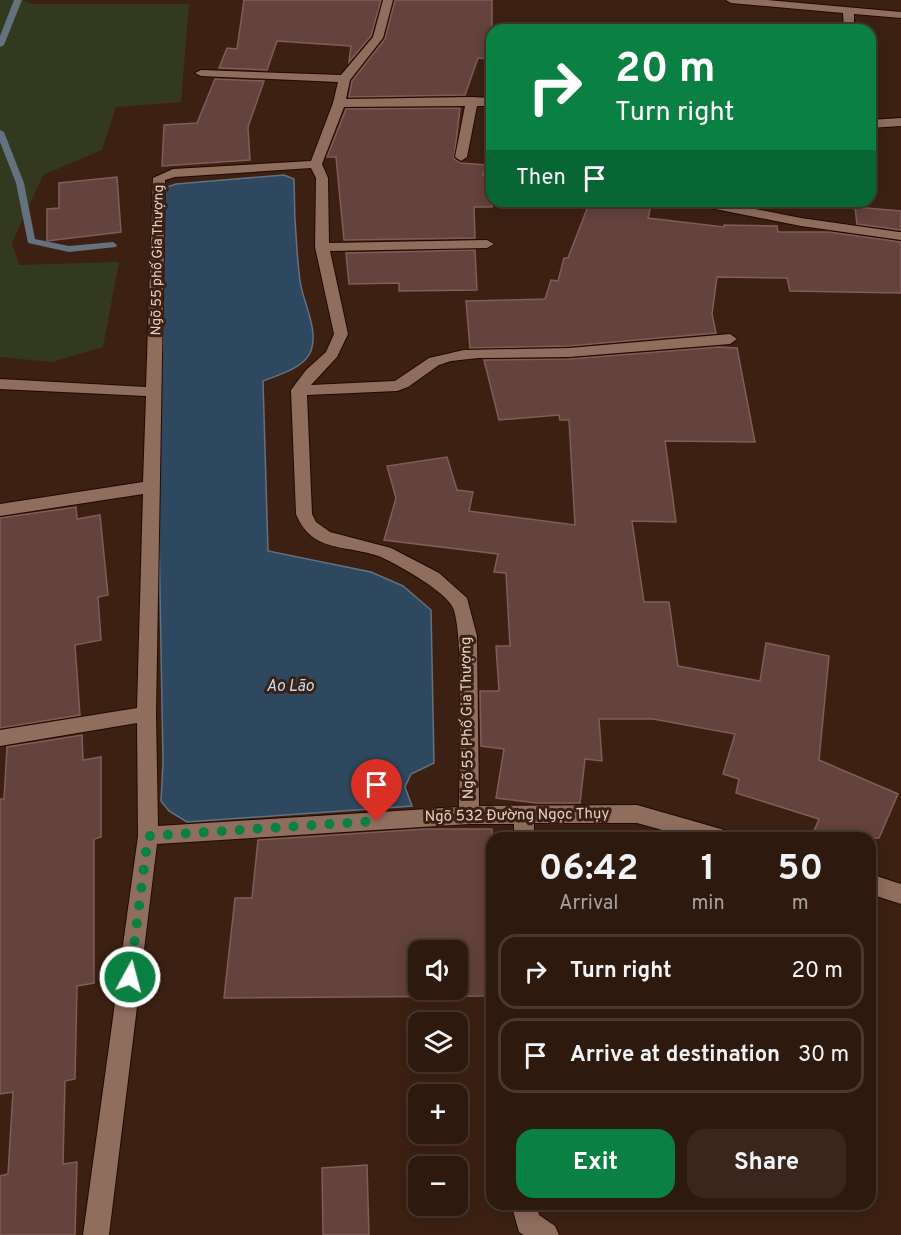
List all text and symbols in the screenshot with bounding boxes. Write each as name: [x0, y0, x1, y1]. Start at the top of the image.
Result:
text: 20 m: [615, 44, 716, 97]
icon: right: [516, 48, 594, 126]
text: Turn right: [615, 96, 734, 130]
icon: arrive: [578, 162, 611, 195]
text: Then: [516, 165, 566, 192]
street label: Ngõ 55 phố Gia Thượng: [148, 184, 168, 336]
street label: Ngõ 55 Phố Gia Thượng: [456, 636, 479, 800]
water label: Ao Lão: [266, 677, 314, 697]
pin: [351, 759, 402, 821]
icon: arrive: [360, 768, 393, 801]
street label: Ngõ 532 Đường Ngọc Thụy: [424, 805, 610, 827]
text: 06:42: [539, 847, 639, 893]
text: 1: [701, 847, 715, 893]
text: 50: [778, 847, 823, 893]
text: Arrival: [559, 891, 619, 917]
text: min: [691, 891, 725, 917]
text: m: [792, 891, 809, 917]
map controls: [408, 940, 468, 1216]
button: sound: [408, 940, 468, 1000]
position arrow: [98, 945, 162, 1009]
icon: right: [519, 955, 552, 988]
text: Turn right: [570, 958, 672, 985]
text: 20 m: [792, 958, 843, 985]
button: layers: [408, 1012, 468, 1072]
icon: arrive: [519, 1039, 552, 1072]
text: Arrive at destination: [570, 1042, 780, 1069]
text: 30 m: [798, 1042, 849, 1069]
button: +: [408, 1084, 468, 1144]
button: Exit: [516, 1129, 675, 1198]
button: Share: [687, 1129, 846, 1198]
button: −: [408, 1156, 468, 1216]

